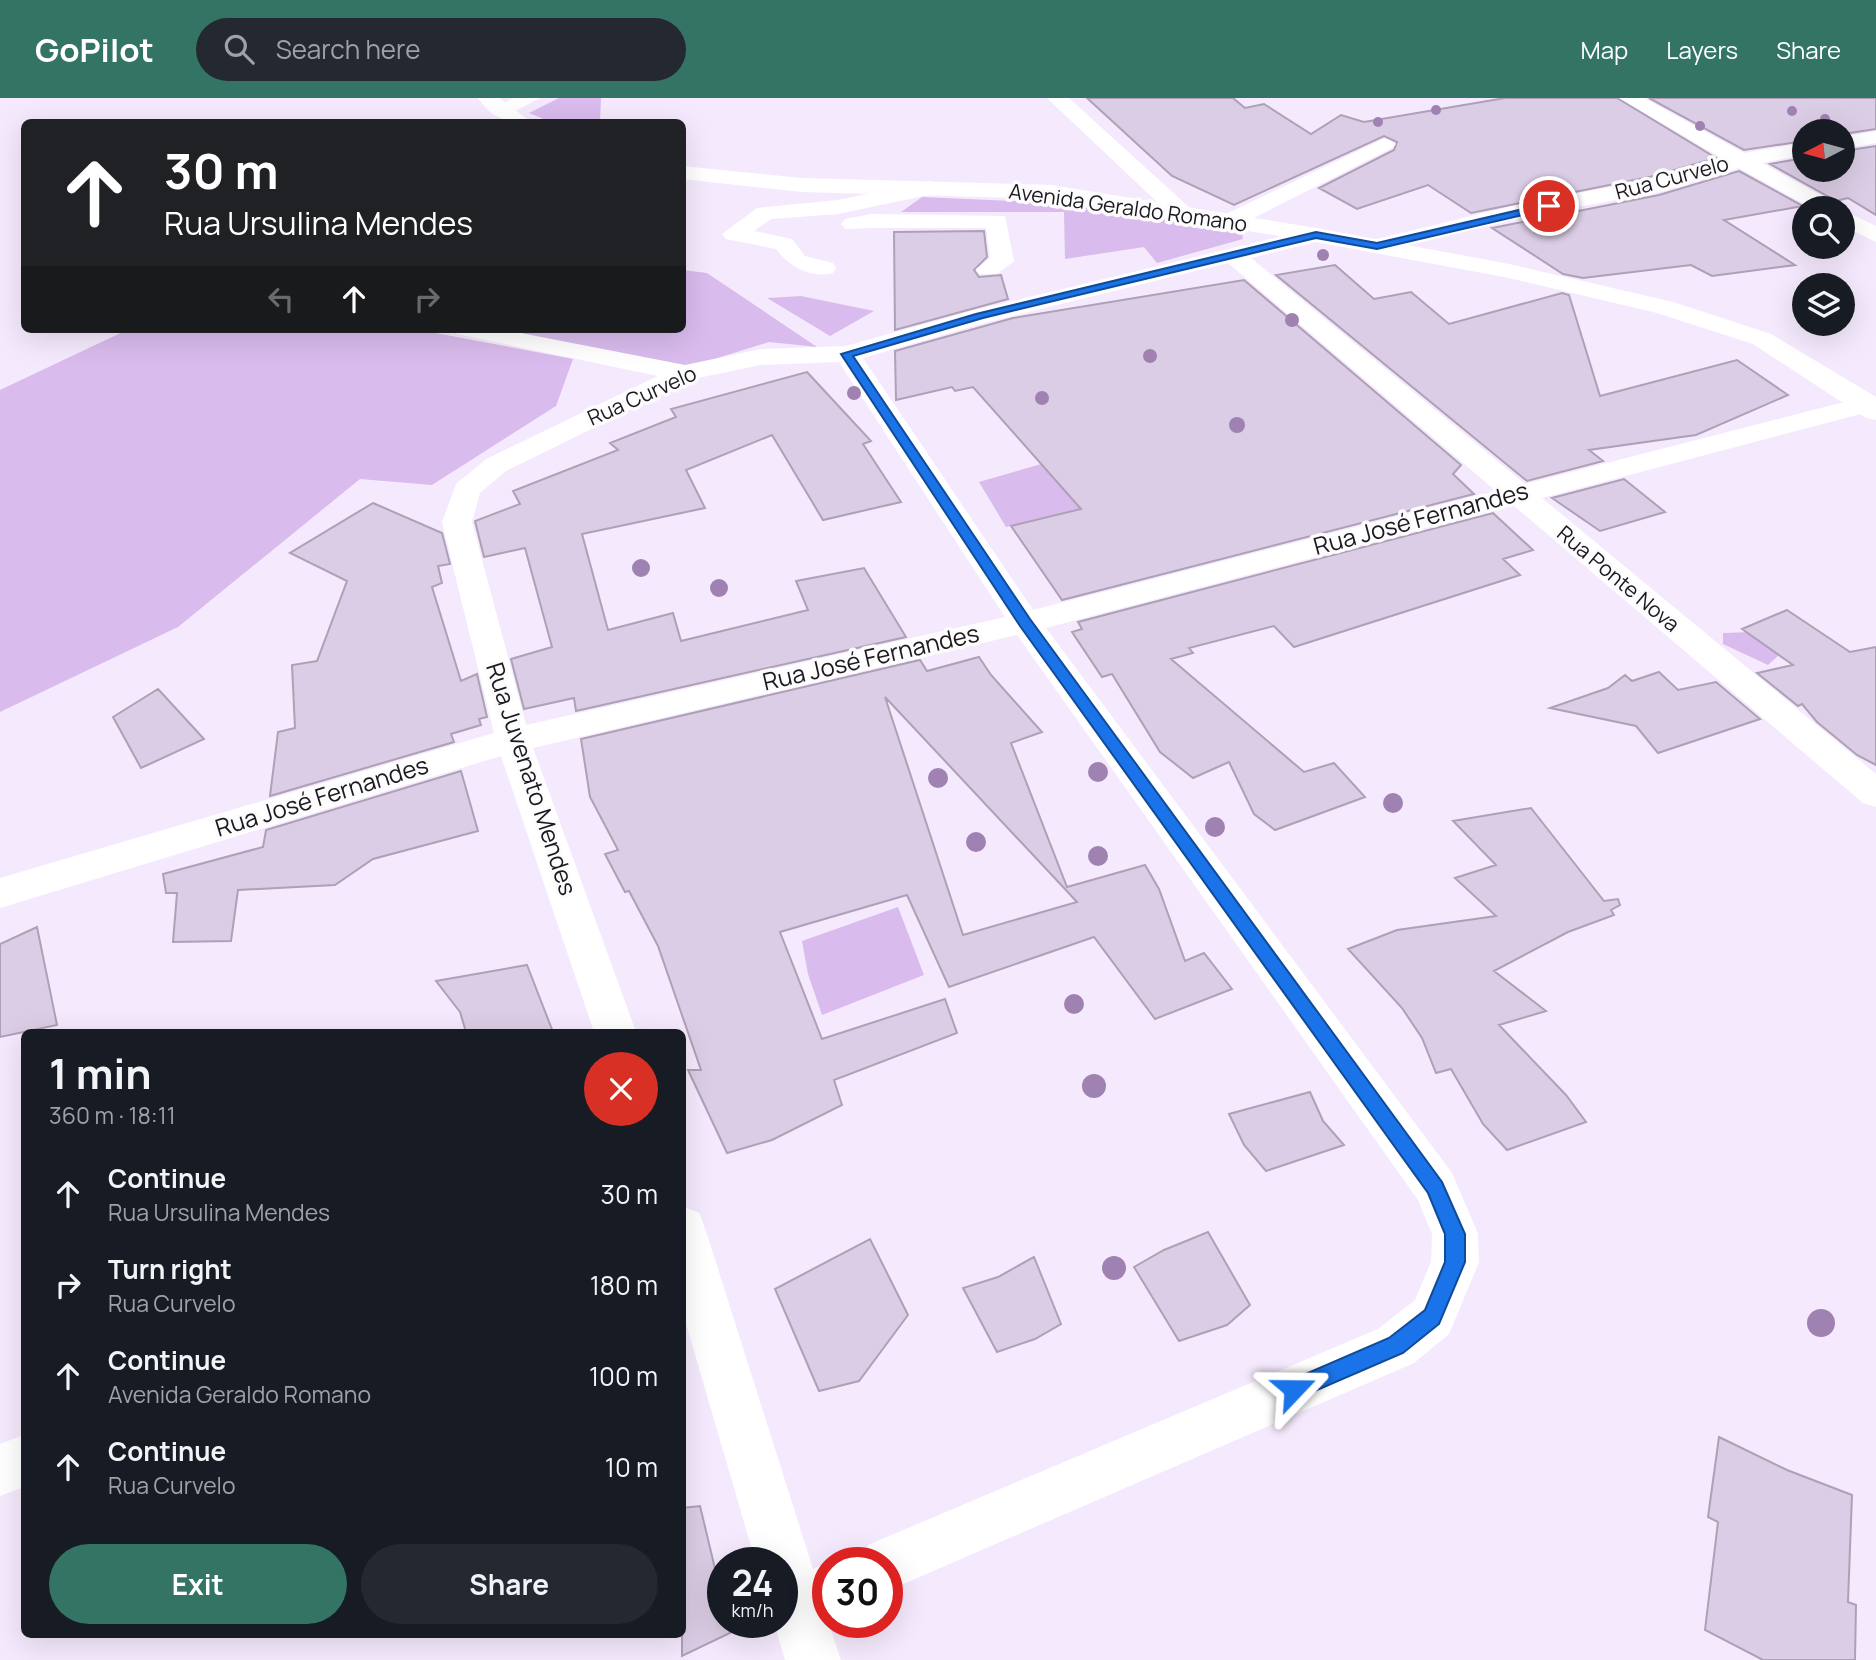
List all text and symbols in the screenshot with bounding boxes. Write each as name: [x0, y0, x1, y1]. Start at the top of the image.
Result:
search box: [196, 18, 686, 81]
text: GoPilot: [35, 27, 154, 72]
icon: search: [220, 30, 258, 68]
text: Search here: [276, 31, 420, 67]
text: Map: [1581, 33, 1628, 66]
text: Layers: [1666, 33, 1738, 66]
text: Share: [1776, 33, 1841, 66]
north arrow: [1792, 119, 1855, 182]
map controls: [1792, 119, 1855, 336]
text: 30 m: [164, 137, 279, 204]
icon: ahead: [49, 147, 140, 238]
street label: Rua Curvelo: [1612, 148, 1732, 206]
street label: Avenida Geraldo Romano: [1007, 176, 1249, 238]
pin: [1519, 176, 1579, 236]
icon: arrive: [1530, 187, 1568, 225]
button: search: [1792, 196, 1855, 259]
text: Rua Ursulina Mendes: [164, 201, 473, 245]
button: layers: [1792, 273, 1855, 336]
icon: left: [262, 280, 300, 318]
icon: ahead: [335, 280, 373, 318]
icon: right: [408, 280, 446, 318]
street label: Rua Curvelo: [583, 359, 701, 432]
street label: Rua José Fernandes: [1310, 473, 1532, 562]
street label: Rua Ponte Nova: [1552, 519, 1686, 638]
street label: Rua José Fernandes: [759, 616, 982, 697]
street label: Rua Juvenato Mendes: [479, 658, 586, 899]
street label: Rua José Fernandes: [211, 747, 432, 844]
text: 1 min: [49, 1044, 152, 1102]
button: close: [584, 1052, 658, 1126]
text: 360 m · 18:11: [49, 1099, 176, 1131]
text: Continue: [108, 1160, 226, 1196]
icon: ahead: [49, 1175, 87, 1213]
text: 30 m: [601, 1176, 658, 1212]
text: Rua Ursulina Mendes: [108, 1196, 330, 1228]
text: Turn right: [108, 1251, 232, 1287]
icon: right: [49, 1266, 87, 1304]
text: 180 m: [590, 1267, 658, 1303]
text: Rua Curvelo: [108, 1287, 236, 1319]
text: Continue: [108, 1342, 226, 1378]
position arrow: [1257, 1352, 1331, 1426]
icon: ahead: [49, 1357, 87, 1395]
text: 100 m: [589, 1358, 658, 1394]
text: Avenida Geraldo Romano: [108, 1378, 371, 1410]
text: Continue: [108, 1433, 226, 1469]
icon: ahead: [49, 1448, 87, 1486]
text: 10 m: [605, 1449, 658, 1485]
text: Rua Curvelo: [108, 1469, 236, 1501]
button: Exit: [49, 1544, 347, 1624]
button: Share: [361, 1544, 658, 1624]
speed limit sign: 30: [812, 1547, 903, 1638]
text: 24: [732, 1559, 773, 1607]
text: km/h: [732, 1598, 773, 1622]

